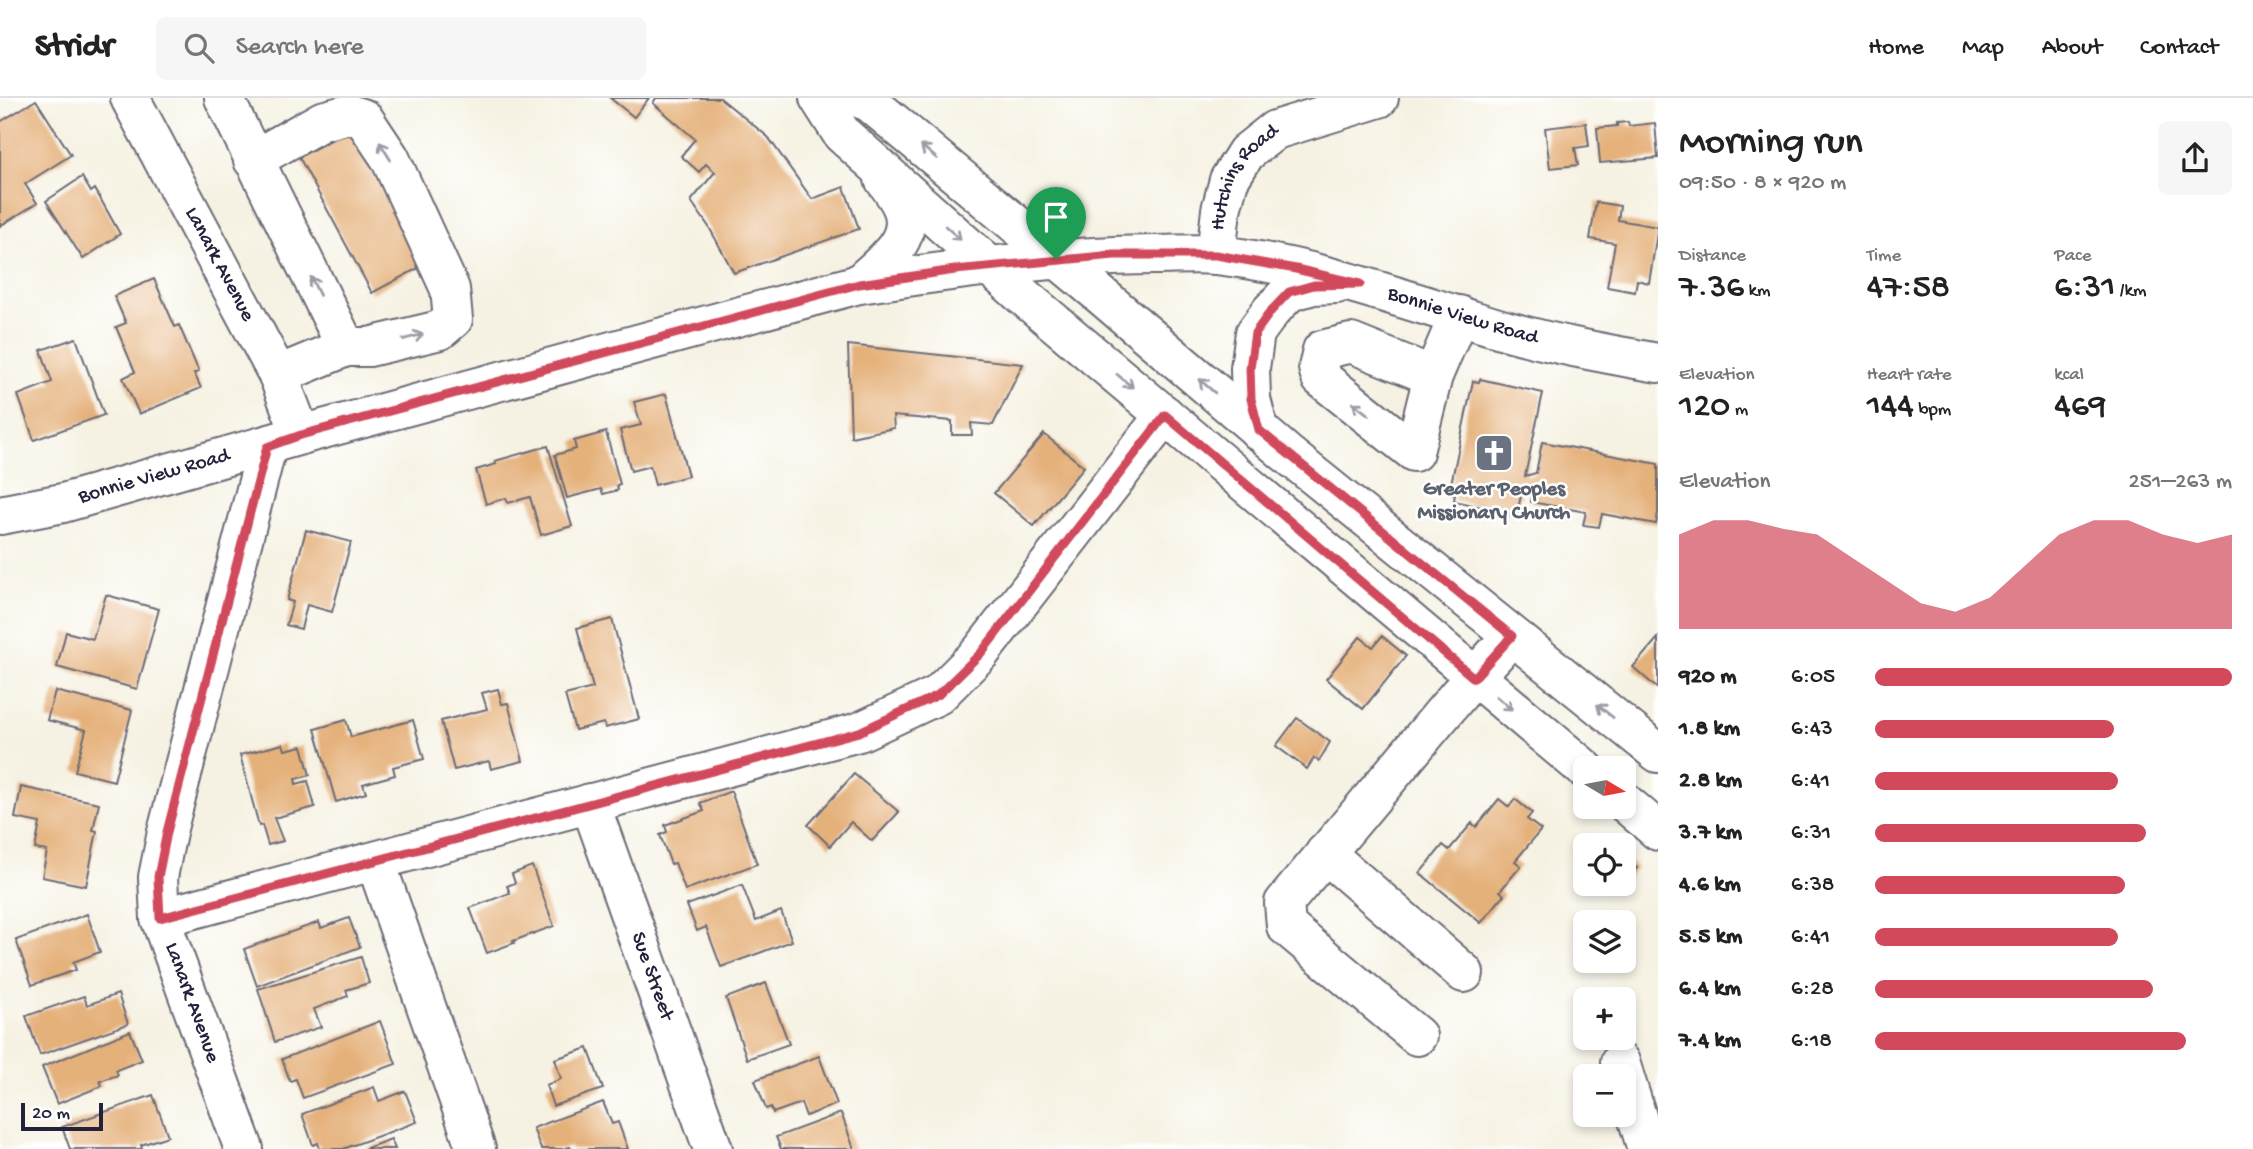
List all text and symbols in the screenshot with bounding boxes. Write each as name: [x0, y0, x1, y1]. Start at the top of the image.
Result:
search box: [156, 17, 646, 80]
text: Stridr: [35, 29, 114, 67]
icon: search: [180, 29, 218, 67]
text: Search here: [236, 33, 364, 64]
text: Home: [1868, 34, 1924, 63]
text: Map: [1962, 34, 2004, 63]
text: About: [2042, 34, 2102, 63]
text: Contact: [2140, 34, 2218, 63]
street label: Hutchins Road: [1206, 118, 1285, 232]
button: share: [2158, 121, 2232, 195]
text: Morning run: [1679, 122, 1863, 166]
one-way arrow: [378, 142, 392, 162]
one-way arrow: [920, 144, 938, 160]
text: 09:50 · 8 × 920 m: [1679, 170, 1846, 197]
pin: [1026, 187, 1086, 259]
icon: arrive: [1037, 198, 1075, 236]
street label: Lanark Avenue: [178, 203, 260, 327]
one-way arrow: [943, 224, 961, 240]
text: Distance: [1679, 245, 1746, 268]
text: Time: [1867, 245, 1901, 268]
text: Pace: [2054, 245, 2092, 268]
text: 7.36: [1679, 268, 1744, 309]
text: 47:58: [1867, 268, 1950, 309]
text: 6:31: [2054, 268, 2115, 309]
one-way arrow: [308, 276, 322, 296]
text: km: [1744, 280, 1771, 303]
text: /km: [2115, 280, 2146, 303]
street label: Bonnie View Road: [1383, 281, 1542, 351]
one-way arrow: [402, 330, 424, 343]
text: Elevation: [1679, 364, 1755, 387]
text: Heart rate: [1867, 364, 1952, 387]
text: kcal: [2054, 364, 2084, 387]
one-way arrow: [1115, 373, 1133, 389]
one-way arrow: [1198, 378, 1216, 394]
text: 120: [1679, 387, 1730, 428]
text: 144: [1867, 387, 1914, 428]
text: 469: [2054, 387, 2106, 428]
text: m: [1730, 399, 1748, 422]
text: bpm: [1914, 399, 1951, 422]
one-way arrow: [1352, 402, 1370, 417]
church icon: Greater Peoples Missionary Church: [1473, 432, 1515, 474]
street label: Bonnie View Road: [75, 443, 234, 511]
text: Elevation: [1679, 469, 1770, 496]
text: 251–263 m: [2129, 469, 2232, 496]
place label: Greater Peoples Missionary Church: [1418, 478, 1571, 527]
text: 920 m: [1679, 664, 1737, 691]
text: 6:05: [1791, 664, 1835, 691]
one-way arrow: [1494, 695, 1512, 711]
one-way arrow: [1596, 703, 1614, 718]
text: 1.8 km: [1679, 716, 1740, 743]
text: 6:43: [1791, 716, 1833, 743]
north arrow: [1573, 756, 1636, 819]
map controls: [1573, 756, 1636, 1127]
text: 2.8 km: [1679, 768, 1742, 795]
text: 6:41: [1791, 768, 1830, 795]
text: 3.7 km: [1679, 820, 1742, 847]
text: 6:31: [1791, 820, 1831, 847]
button: locate: [1573, 833, 1636, 896]
text: 4.6 km: [1679, 872, 1741, 899]
text: 6:38: [1791, 872, 1834, 899]
button: layers: [1573, 910, 1636, 973]
text: 5.5 km: [1679, 924, 1742, 951]
text: 6:41: [1791, 924, 1830, 951]
street label: Sue Street: [625, 929, 680, 1026]
street label: Lanark Avenue: [158, 940, 225, 1068]
text: 6.4 km: [1679, 976, 1741, 1003]
text: 6:28: [1791, 976, 1834, 1003]
button: +: [1573, 987, 1636, 1050]
text: 7.4 km: [1679, 1028, 1741, 1055]
text: 6:18: [1791, 1028, 1832, 1055]
button: −: [1573, 1064, 1636, 1127]
scale bar: [21, 1100, 103, 1132]
text: 20 m: [32, 1103, 70, 1126]

